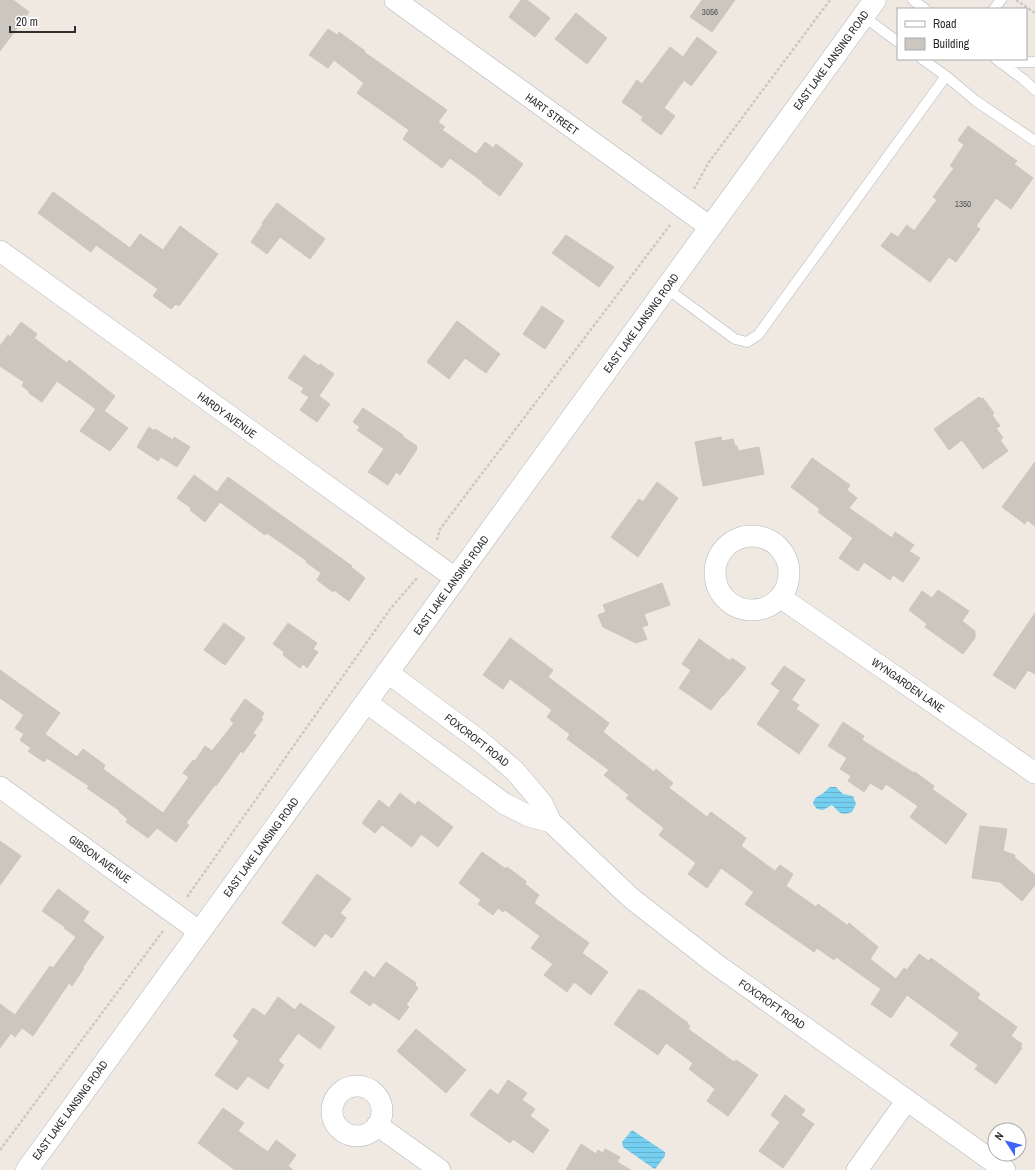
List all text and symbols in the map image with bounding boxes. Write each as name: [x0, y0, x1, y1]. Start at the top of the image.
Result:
house number: 3056: [702, 6, 718, 18]
street label: EAST LAKE LANSING ROAD: [790, 7, 872, 113]
scale bar: [10, 8, 75, 34]
legend: [897, 8, 1027, 60]
text: 20 m: [16, 14, 38, 30]
text: Road: [933, 16, 957, 32]
text: Building: [933, 36, 970, 52]
street label: HART STREET: [523, 90, 582, 138]
house number: 1350: [955, 198, 971, 210]
street label: EAST LAKE LANSING ROAD: [600, 270, 682, 376]
street label: HARDY AVENUE: [195, 389, 259, 441]
street label: EAST LAKE LANSING ROAD: [410, 532, 492, 638]
street label: WYNGARDEN LANE: [869, 655, 947, 715]
street label: FOXCROFT ROAD: [442, 710, 512, 770]
street label: EAST LAKE LANSING ROAD: [220, 794, 302, 900]
street label: GIBSON AVENUE: [66, 832, 134, 886]
street label: FOXCROFT ROAD: [736, 976, 808, 1032]
street label: EAST LAKE LANSING ROAD: [29, 1057, 111, 1163]
north arrow: [987, 1122, 1027, 1162]
text: N: [991, 1129, 1006, 1143]

